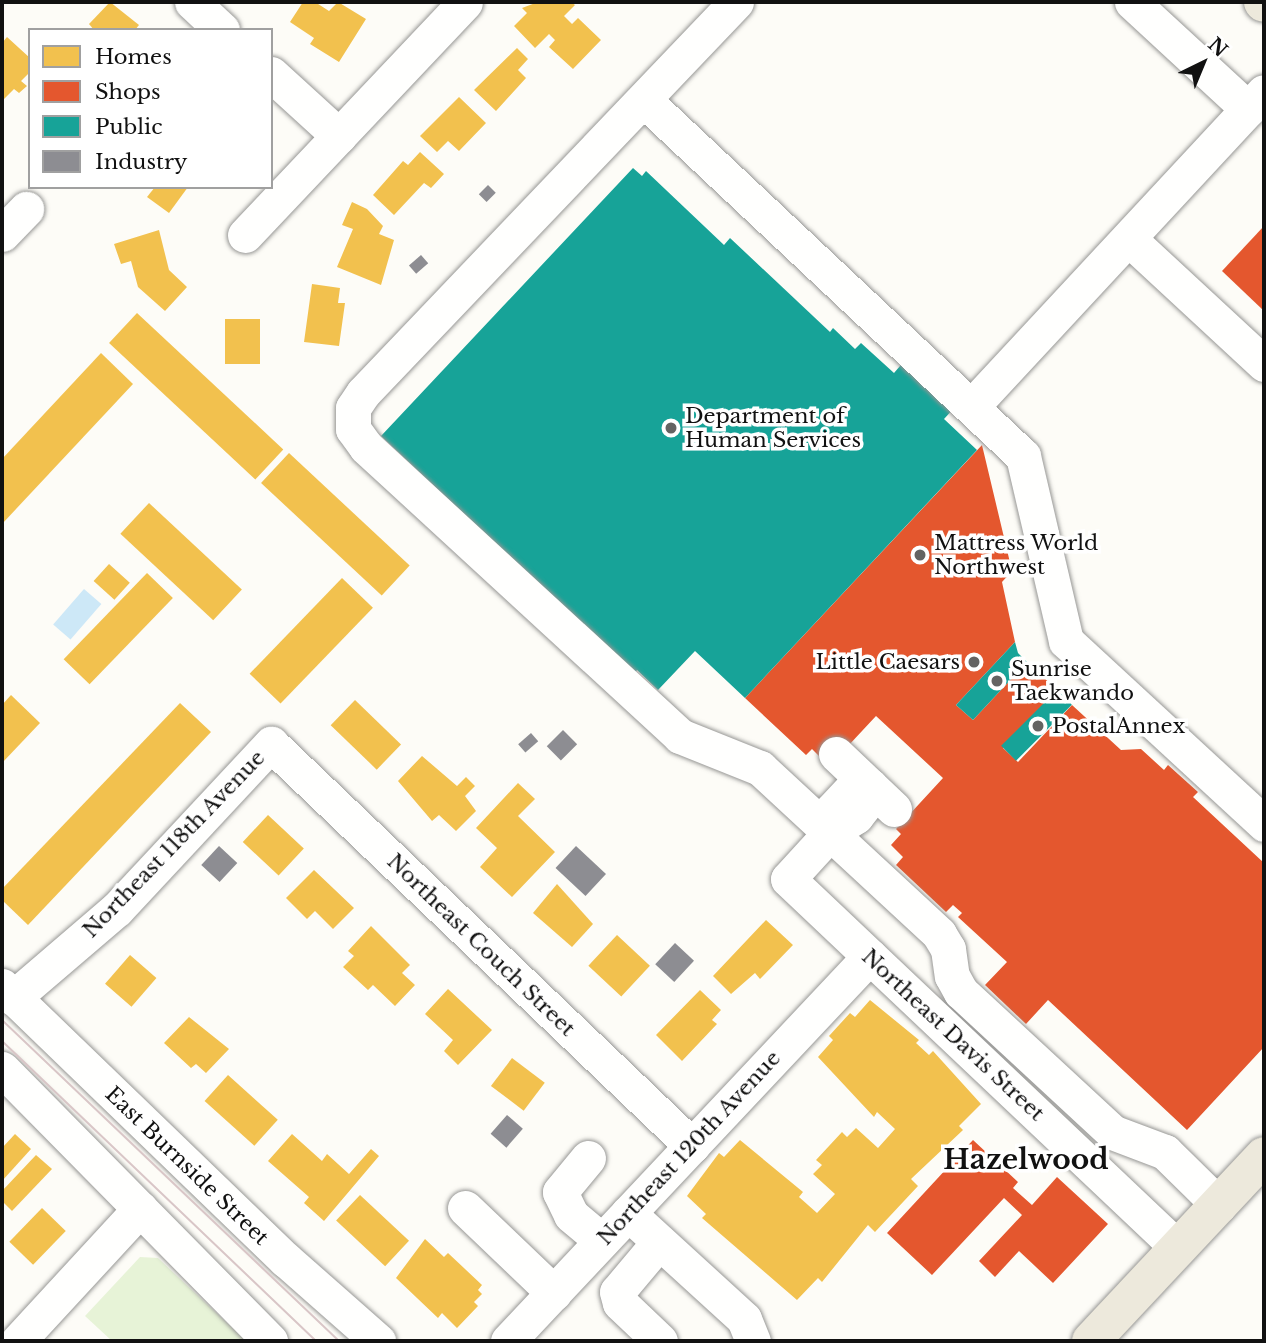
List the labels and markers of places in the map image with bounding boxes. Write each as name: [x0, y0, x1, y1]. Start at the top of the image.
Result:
place label: Department of Human Services: [685, 403, 861, 453]
marker: Department of Human Services: [663, 420, 679, 436]
place label: Mattress World Northwest: [934, 530, 1099, 580]
marker: Mattress World Northwest: [912, 547, 928, 563]
place label: Little Caesars: [816, 649, 960, 675]
marker: Little Caesars: [966, 654, 982, 670]
place label: Sunrise Taekwando: [1011, 656, 1134, 706]
marker: Sunrise Taekwando: [989, 673, 1005, 689]
place label: PostalAnnex: [1052, 713, 1185, 739]
marker: PostalAnnex: [1030, 718, 1046, 734]

